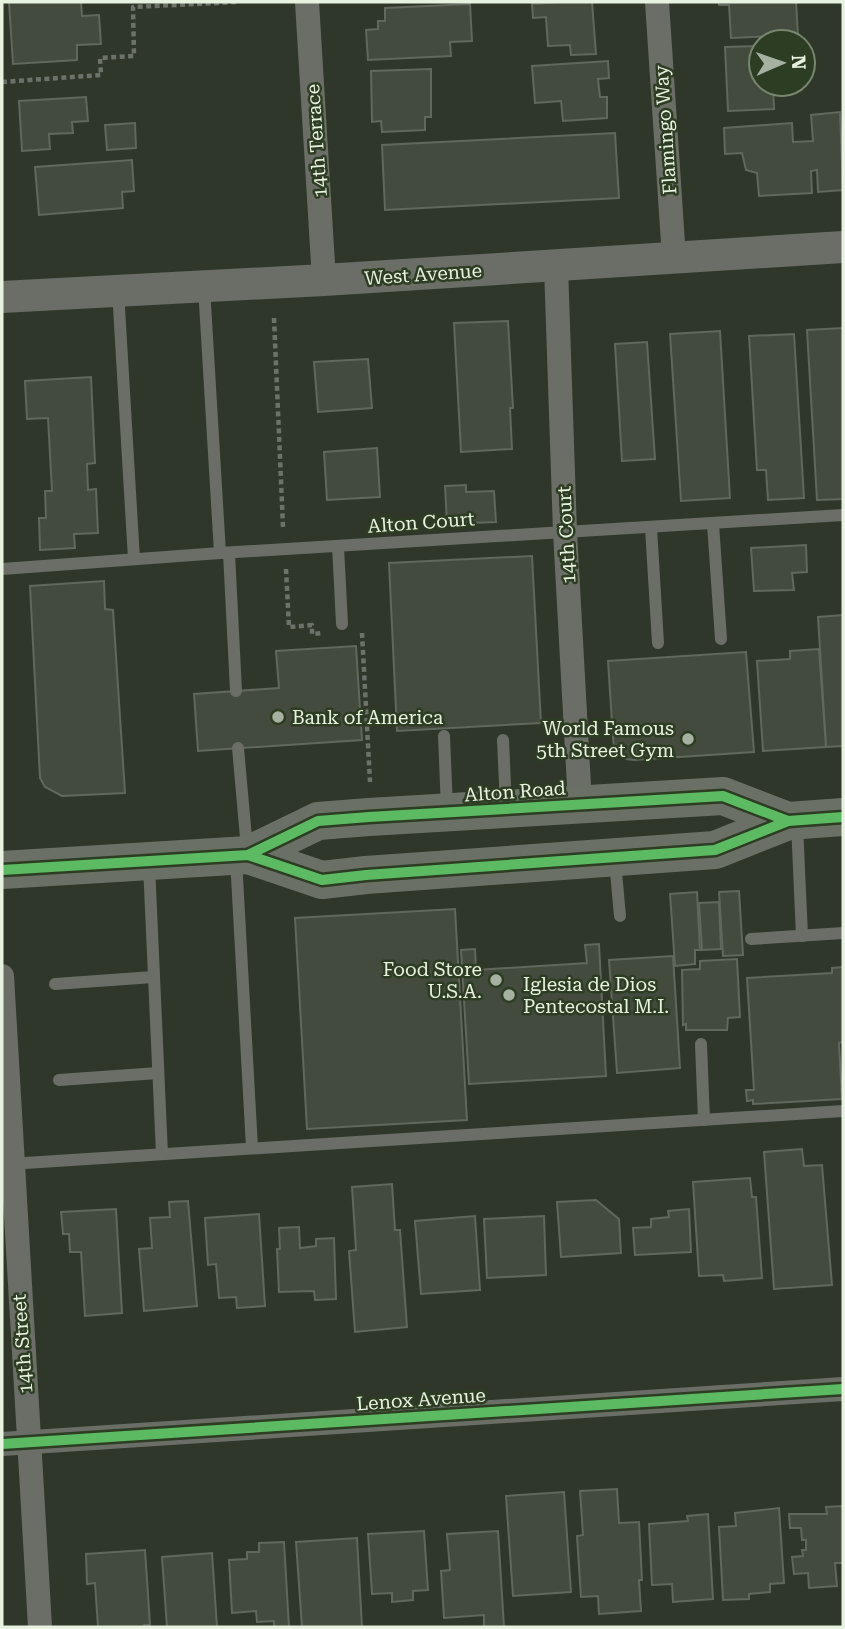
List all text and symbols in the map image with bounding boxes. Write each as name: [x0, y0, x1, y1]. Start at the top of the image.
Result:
north arrow: [747, 28, 817, 98]
text: N: [787, 55, 810, 71]
street label: Flamingo Way: [649, 64, 681, 195]
street label: 14th Terrace: [301, 83, 332, 199]
street label: West Avenue: [363, 259, 483, 290]
street label: 14th Court: [552, 486, 581, 584]
street label: Alton Court: [367, 507, 475, 538]
place label: Bank of America: [292, 706, 444, 729]
marker: Bank of America: [270, 709, 286, 725]
place label: World Famous 5th Street Gym: [536, 717, 674, 762]
marker: World Famous 5th Street Gym: [680, 731, 696, 747]
street label: Alton Road: [463, 776, 567, 807]
place label: Food Store U.S.A.: [383, 958, 482, 1003]
marker: Food Store U.S.A.: [488, 972, 504, 988]
place label: Iglesia de Dios Pentecostal M.I.: [523, 973, 669, 1018]
marker: Iglesia de Dios Pentecostal M.I.: [501, 987, 517, 1003]
street label: 14th Street: [8, 1293, 37, 1395]
street label: Lenox Avenue: [356, 1384, 487, 1415]

